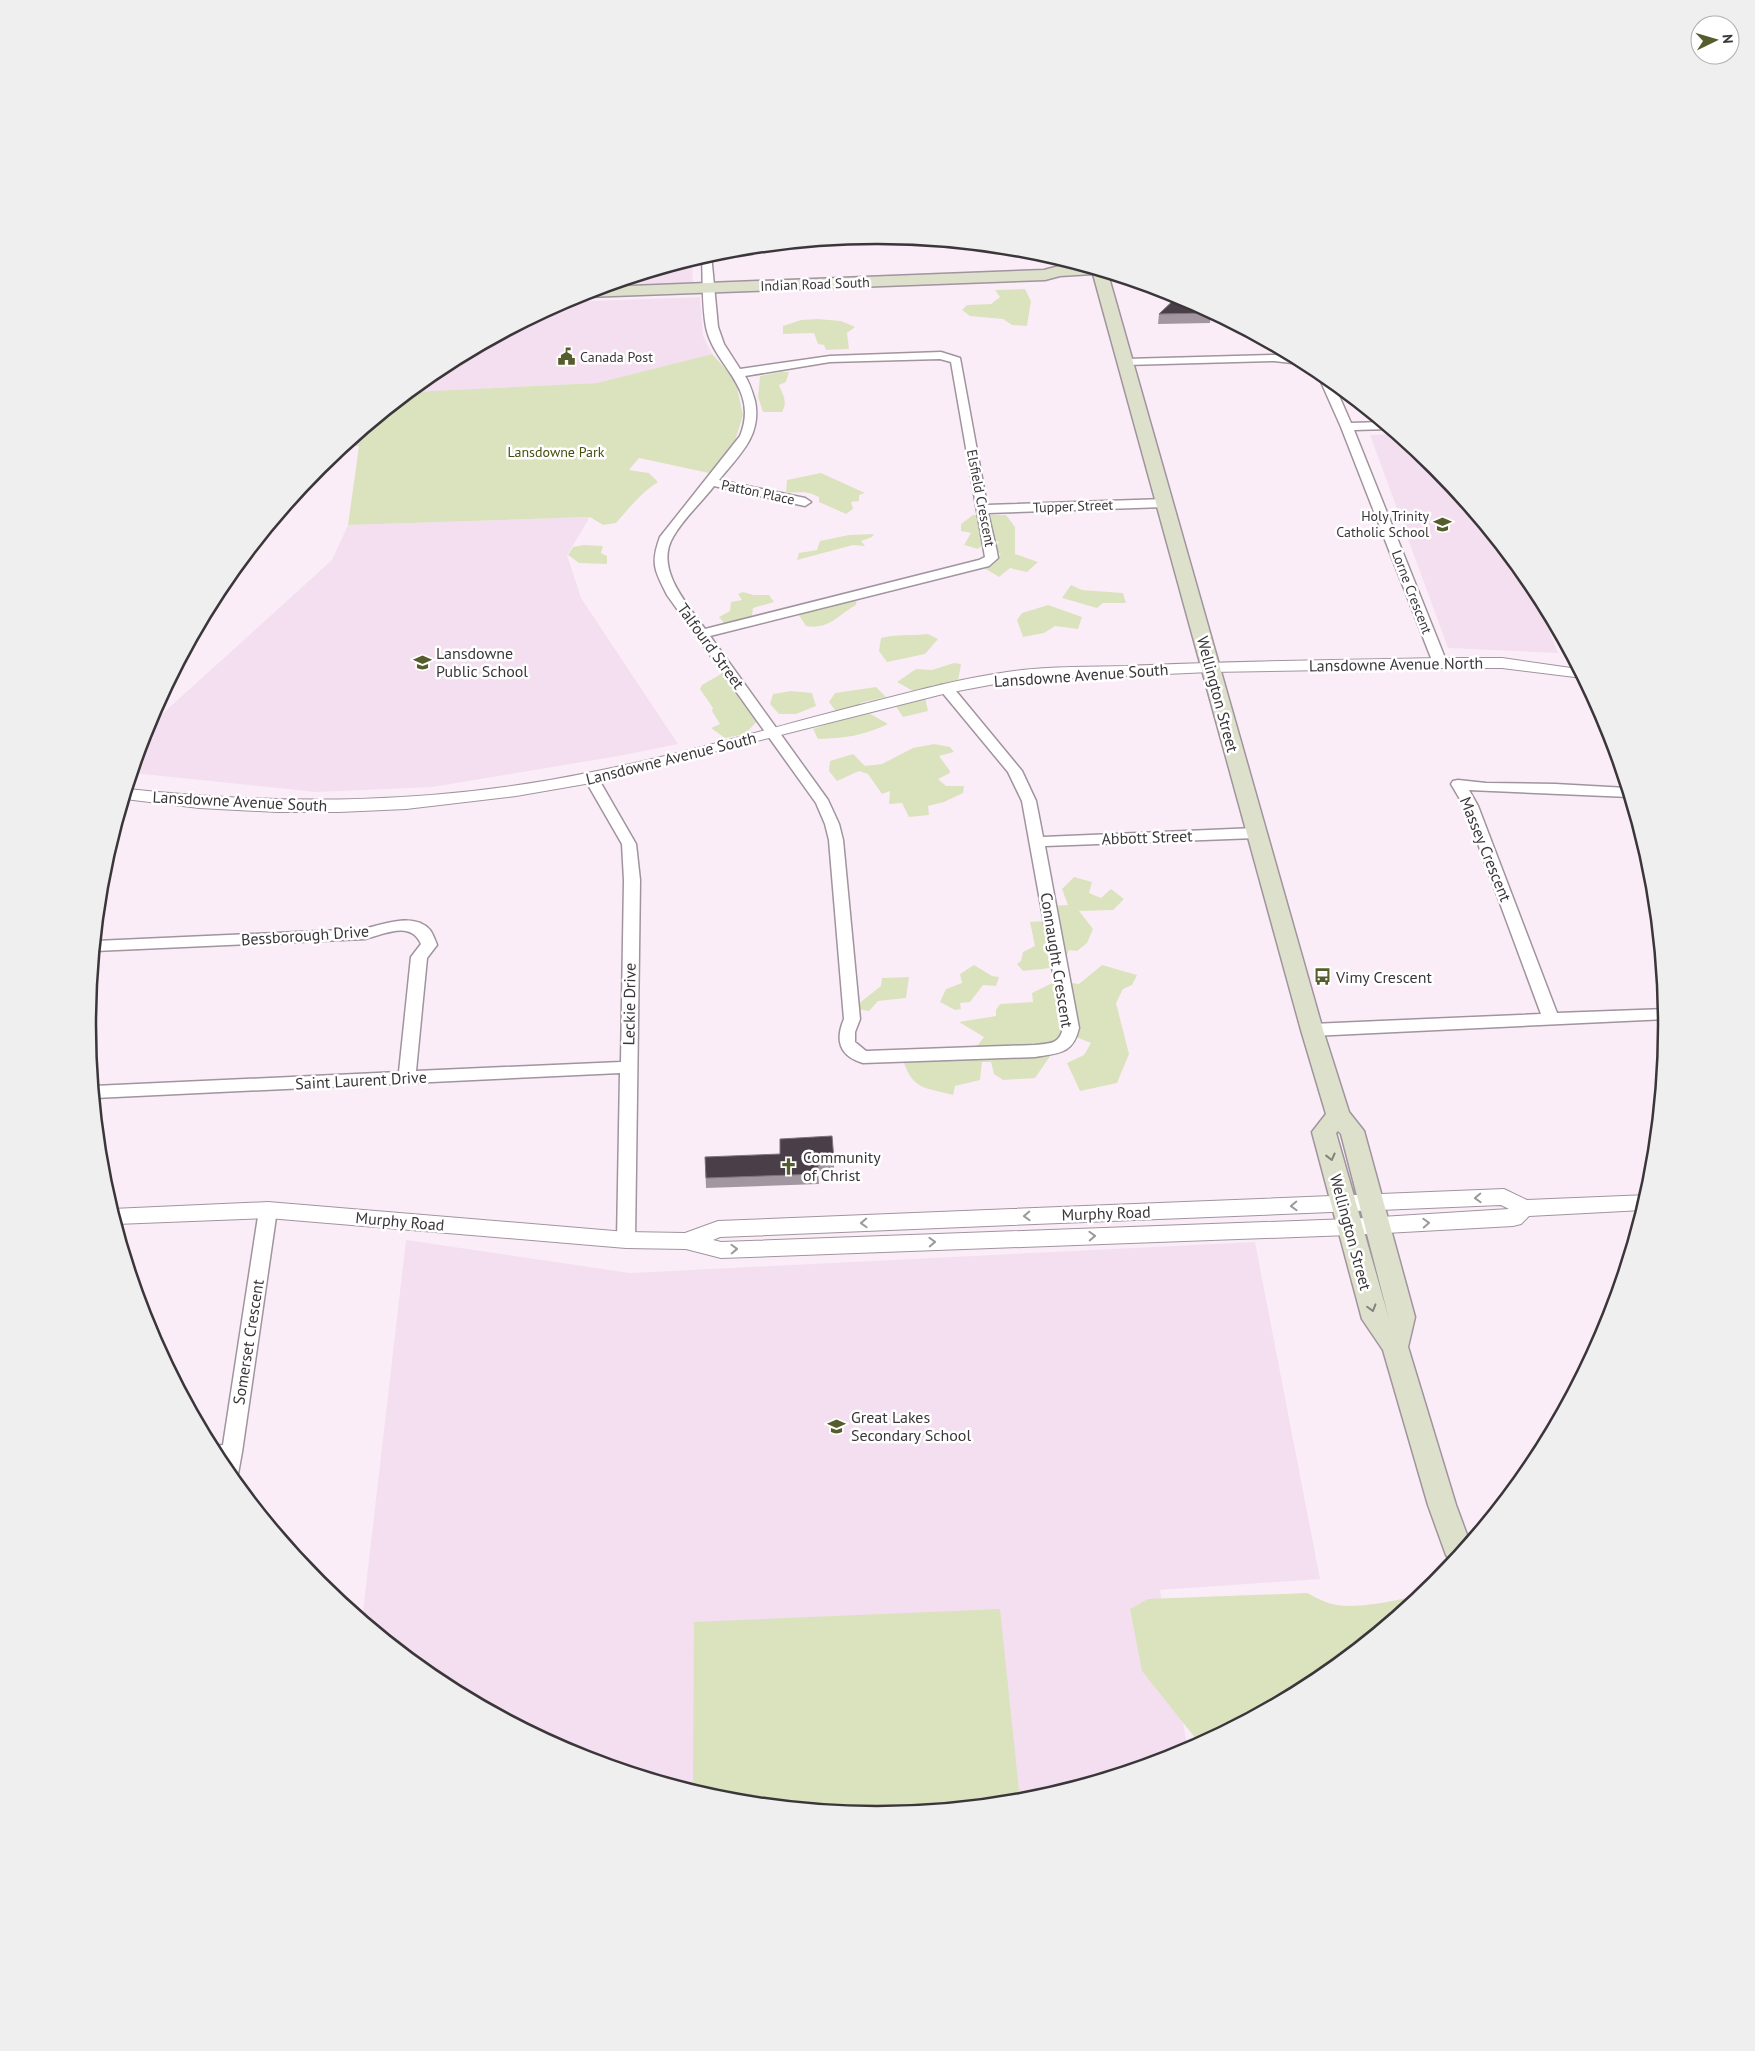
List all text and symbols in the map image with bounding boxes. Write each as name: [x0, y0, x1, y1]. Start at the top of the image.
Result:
north arrow: [1690, 15, 1740, 65]
text: N: [1719, 33, 1737, 44]
street label: Indian Road South: [760, 273, 870, 295]
public building icon: Canada Post: [556, 347, 576, 367]
place label: Canada Post: [580, 348, 653, 366]
park label: Lansdowne Park: [508, 443, 605, 461]
street label: Elsfield Crescent: [963, 448, 999, 548]
street label: Patton Place: [720, 475, 796, 509]
street label: Tupper Street: [1033, 496, 1114, 516]
place label: Holy Trinity Catholic School: [1336, 507, 1429, 541]
school or university icon: Holy Trinity Catholic School: [1433, 514, 1453, 534]
street label: Lorne Crescent: [1388, 548, 1436, 637]
street label: Talfourd Street: [673, 599, 749, 693]
street label: Wellington Street: [1193, 634, 1243, 755]
place label: Lansdowne Public School: [436, 643, 528, 681]
school or university icon: Lansdowne Public School: [412, 652, 432, 672]
street label: Lansdowne Avenue North: [1309, 652, 1483, 676]
street label: Lansdowne Avenue South: [993, 659, 1169, 691]
street label: Lansdowne Avenue South: [584, 727, 758, 789]
street label: Lansdowne Avenue South: [152, 786, 328, 816]
street label: Massey Crescent: [1456, 794, 1516, 905]
street label: Abbott Street: [1101, 825, 1193, 849]
street label: Connaught Crescent: [1036, 891, 1078, 1030]
street label: Bessborough Drive: [240, 921, 370, 949]
street label: Leckie Drive: [618, 962, 640, 1046]
bus stop icon: Vimy Crescent: [1312, 967, 1332, 987]
place label: Vimy Crescent: [1335, 967, 1432, 987]
street label: Saint Laurent Drive: [295, 1067, 427, 1093]
place label: Community of Christ: [803, 1147, 881, 1185]
one-way arrow: [1325, 1153, 1336, 1162]
church icon: Community of Christ: [779, 1156, 799, 1176]
street label: Wellington Street: [1326, 1172, 1376, 1293]
one-way arrow: [1474, 1193, 1482, 1204]
one-way arrow: [1290, 1200, 1298, 1211]
street label: Murphy Road: [1061, 1201, 1151, 1225]
street label: Murphy Road: [355, 1207, 445, 1235]
one-way arrow: [1022, 1211, 1030, 1222]
one-way arrow: [860, 1218, 868, 1228]
one-way arrow: [1423, 1218, 1431, 1229]
one-way arrow: [1088, 1231, 1096, 1242]
one-way arrow: [928, 1237, 936, 1248]
one-way arrow: [730, 1244, 738, 1255]
street label: Somerset Crescent: [228, 1277, 268, 1406]
one-way arrow: [1366, 1303, 1376, 1311]
place label: Great Lakes Secondary School: [851, 1407, 971, 1445]
school or university icon: Great Lakes Secondary School: [827, 1416, 847, 1436]

